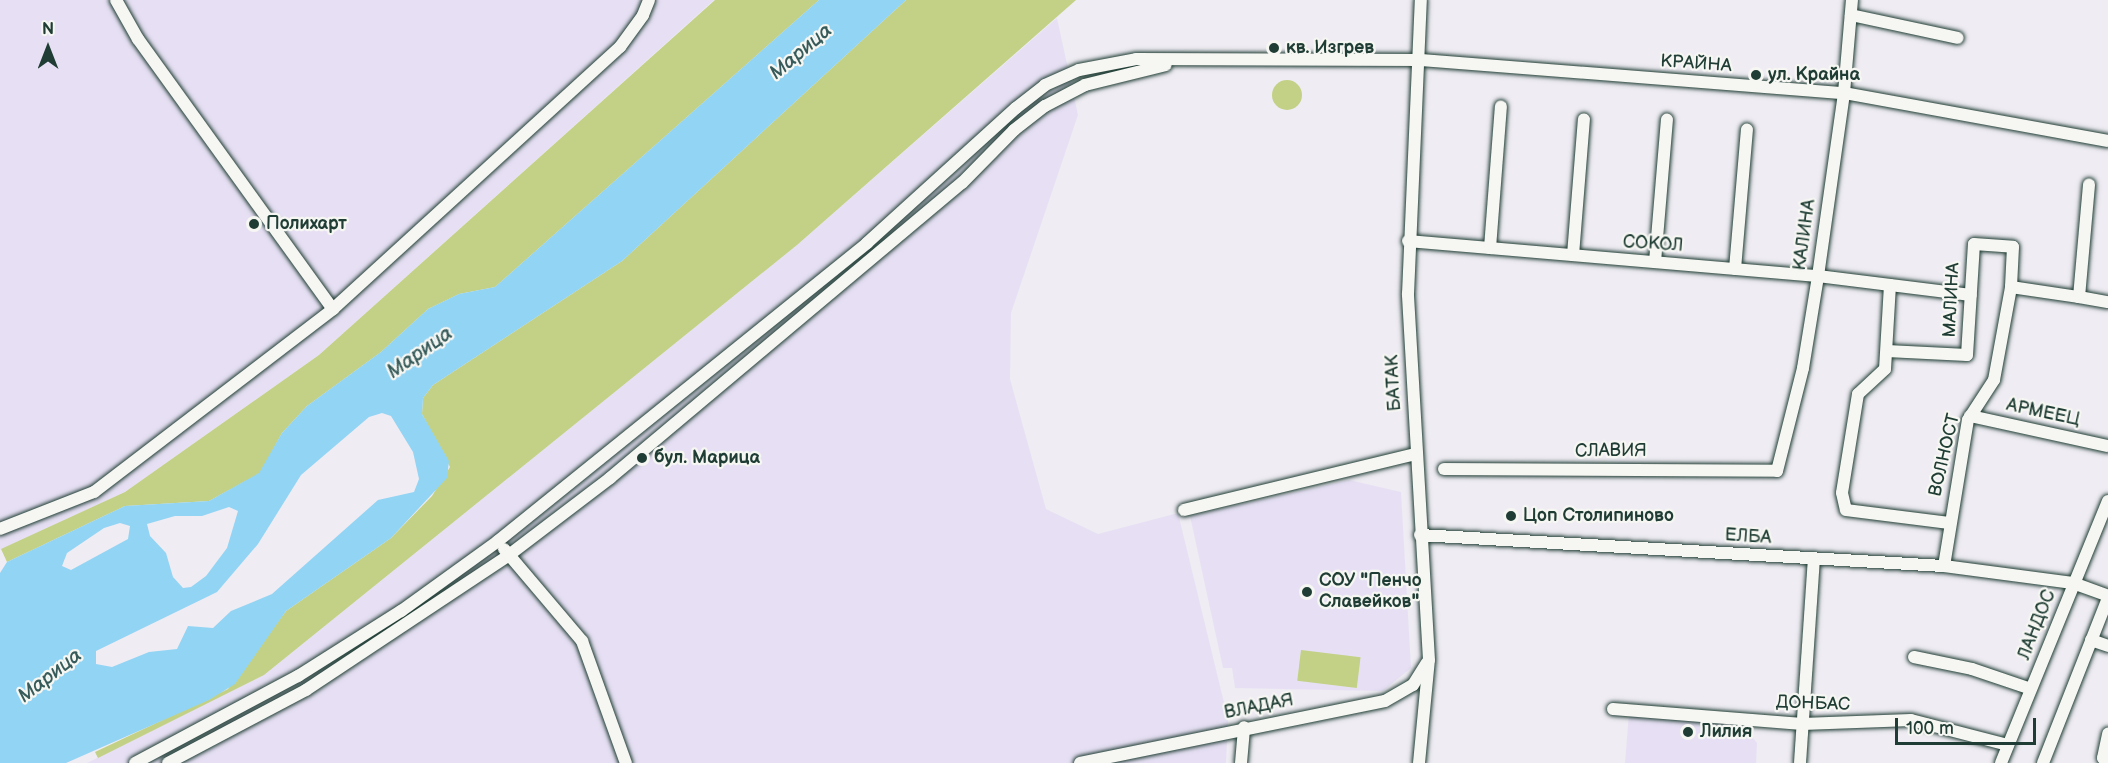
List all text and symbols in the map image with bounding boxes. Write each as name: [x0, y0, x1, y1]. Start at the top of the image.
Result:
north arrow: [18, 18, 78, 78]
water label: Марица: [765, 19, 837, 85]
text: N: [42, 20, 54, 39]
place label: кв. Изгрев: [1286, 37, 1374, 59]
marker: кв. Изгрев: [1267, 41, 1281, 55]
street label: КРАЙНА: [1660, 51, 1732, 77]
place label: ул. Крайна: [1768, 64, 1860, 86]
marker: ул. Крайна: [1749, 68, 1763, 82]
street label: КАЛИНА: [1789, 198, 1821, 272]
place label: Полихарт: [266, 213, 347, 235]
marker: Полихарт: [247, 217, 261, 231]
street label: СОКОЛ: [1622, 231, 1684, 257]
street label: МАЛИНА: [1939, 262, 1965, 338]
water label: Марица: [383, 322, 457, 384]
street label: БАТАК: [1382, 354, 1406, 412]
street label: АРМЕЕЦ: [2004, 395, 2082, 431]
street label: ВОЛНОСТ: [1925, 411, 1965, 499]
street label: СЛАВИЯ: [1575, 440, 1647, 462]
place label: бул. Марица: [654, 447, 760, 469]
marker: бул. Марица: [635, 451, 649, 465]
place label: Цоп Столипиново: [1523, 505, 1674, 527]
marker: Цоп Столипиново: [1504, 509, 1518, 523]
street label: ЕЛБА: [1724, 525, 1772, 549]
place label: СОУ "Пенчо Славейков": [1319, 571, 1422, 614]
marker: СОУ "Пенчо Славейков": [1300, 585, 1314, 599]
street label: ЛАНДОС: [2014, 587, 2060, 663]
water label: Марица: [13, 644, 87, 708]
street label: ВЛАДАЯ: [1223, 690, 1295, 724]
street label: ДОНБАС: [1775, 692, 1851, 716]
scale bar: [1898, 706, 2039, 744]
text: 100 m: [1906, 718, 1954, 739]
place label: Лилия: [1700, 721, 1752, 743]
marker: Лилия: [1681, 725, 1695, 739]

